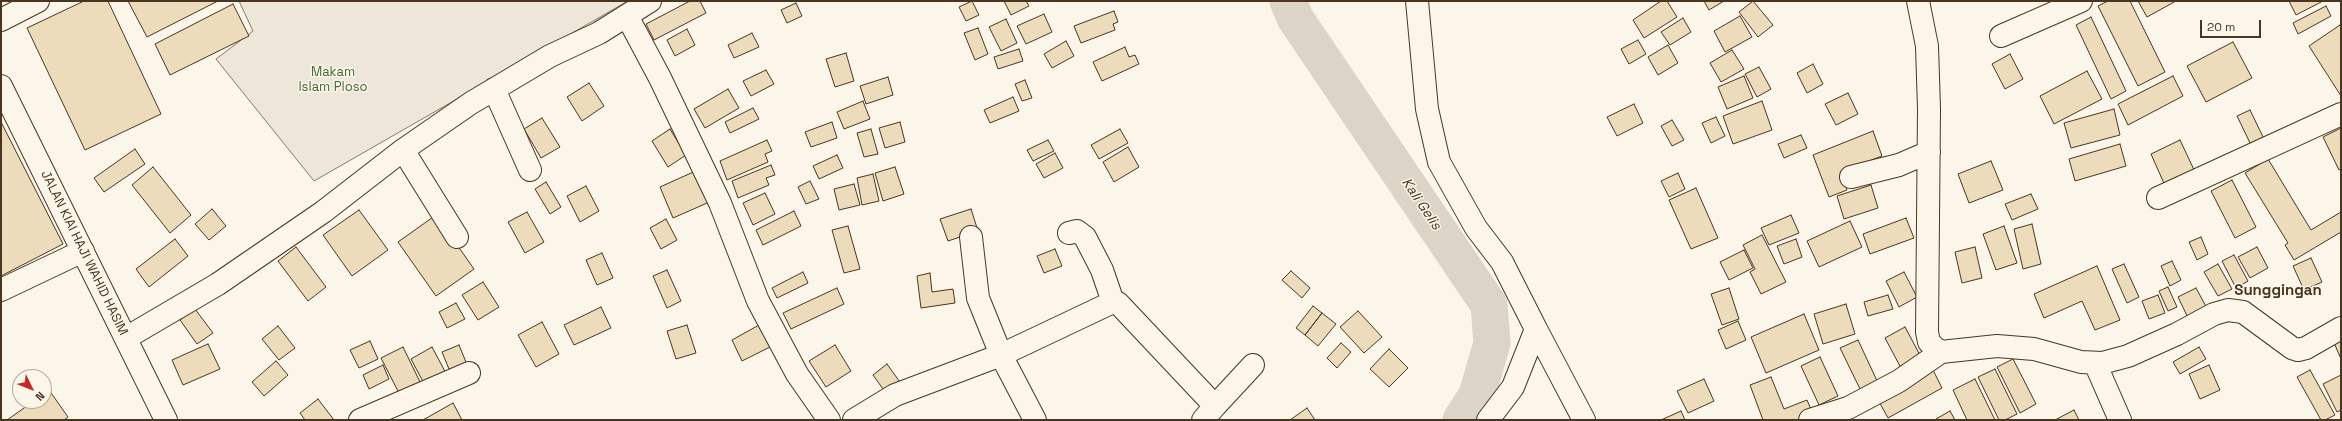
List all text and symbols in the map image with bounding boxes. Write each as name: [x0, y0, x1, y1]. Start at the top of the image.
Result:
scale bar: [2202, 12, 2263, 38]
text: 20 m: [2207, 19, 2235, 35]
park label: Makam Islam Ploso: [298, 64, 368, 95]
street label: JALAN KIAI HAJI WAHID HASIM: [37, 168, 131, 338]
water label: Kali Gelis: [1398, 175, 1444, 233]
district label: Sunggingan: [2234, 282, 2322, 300]
north arrow: [12, 369, 52, 409]
text: N: [32, 389, 48, 404]

